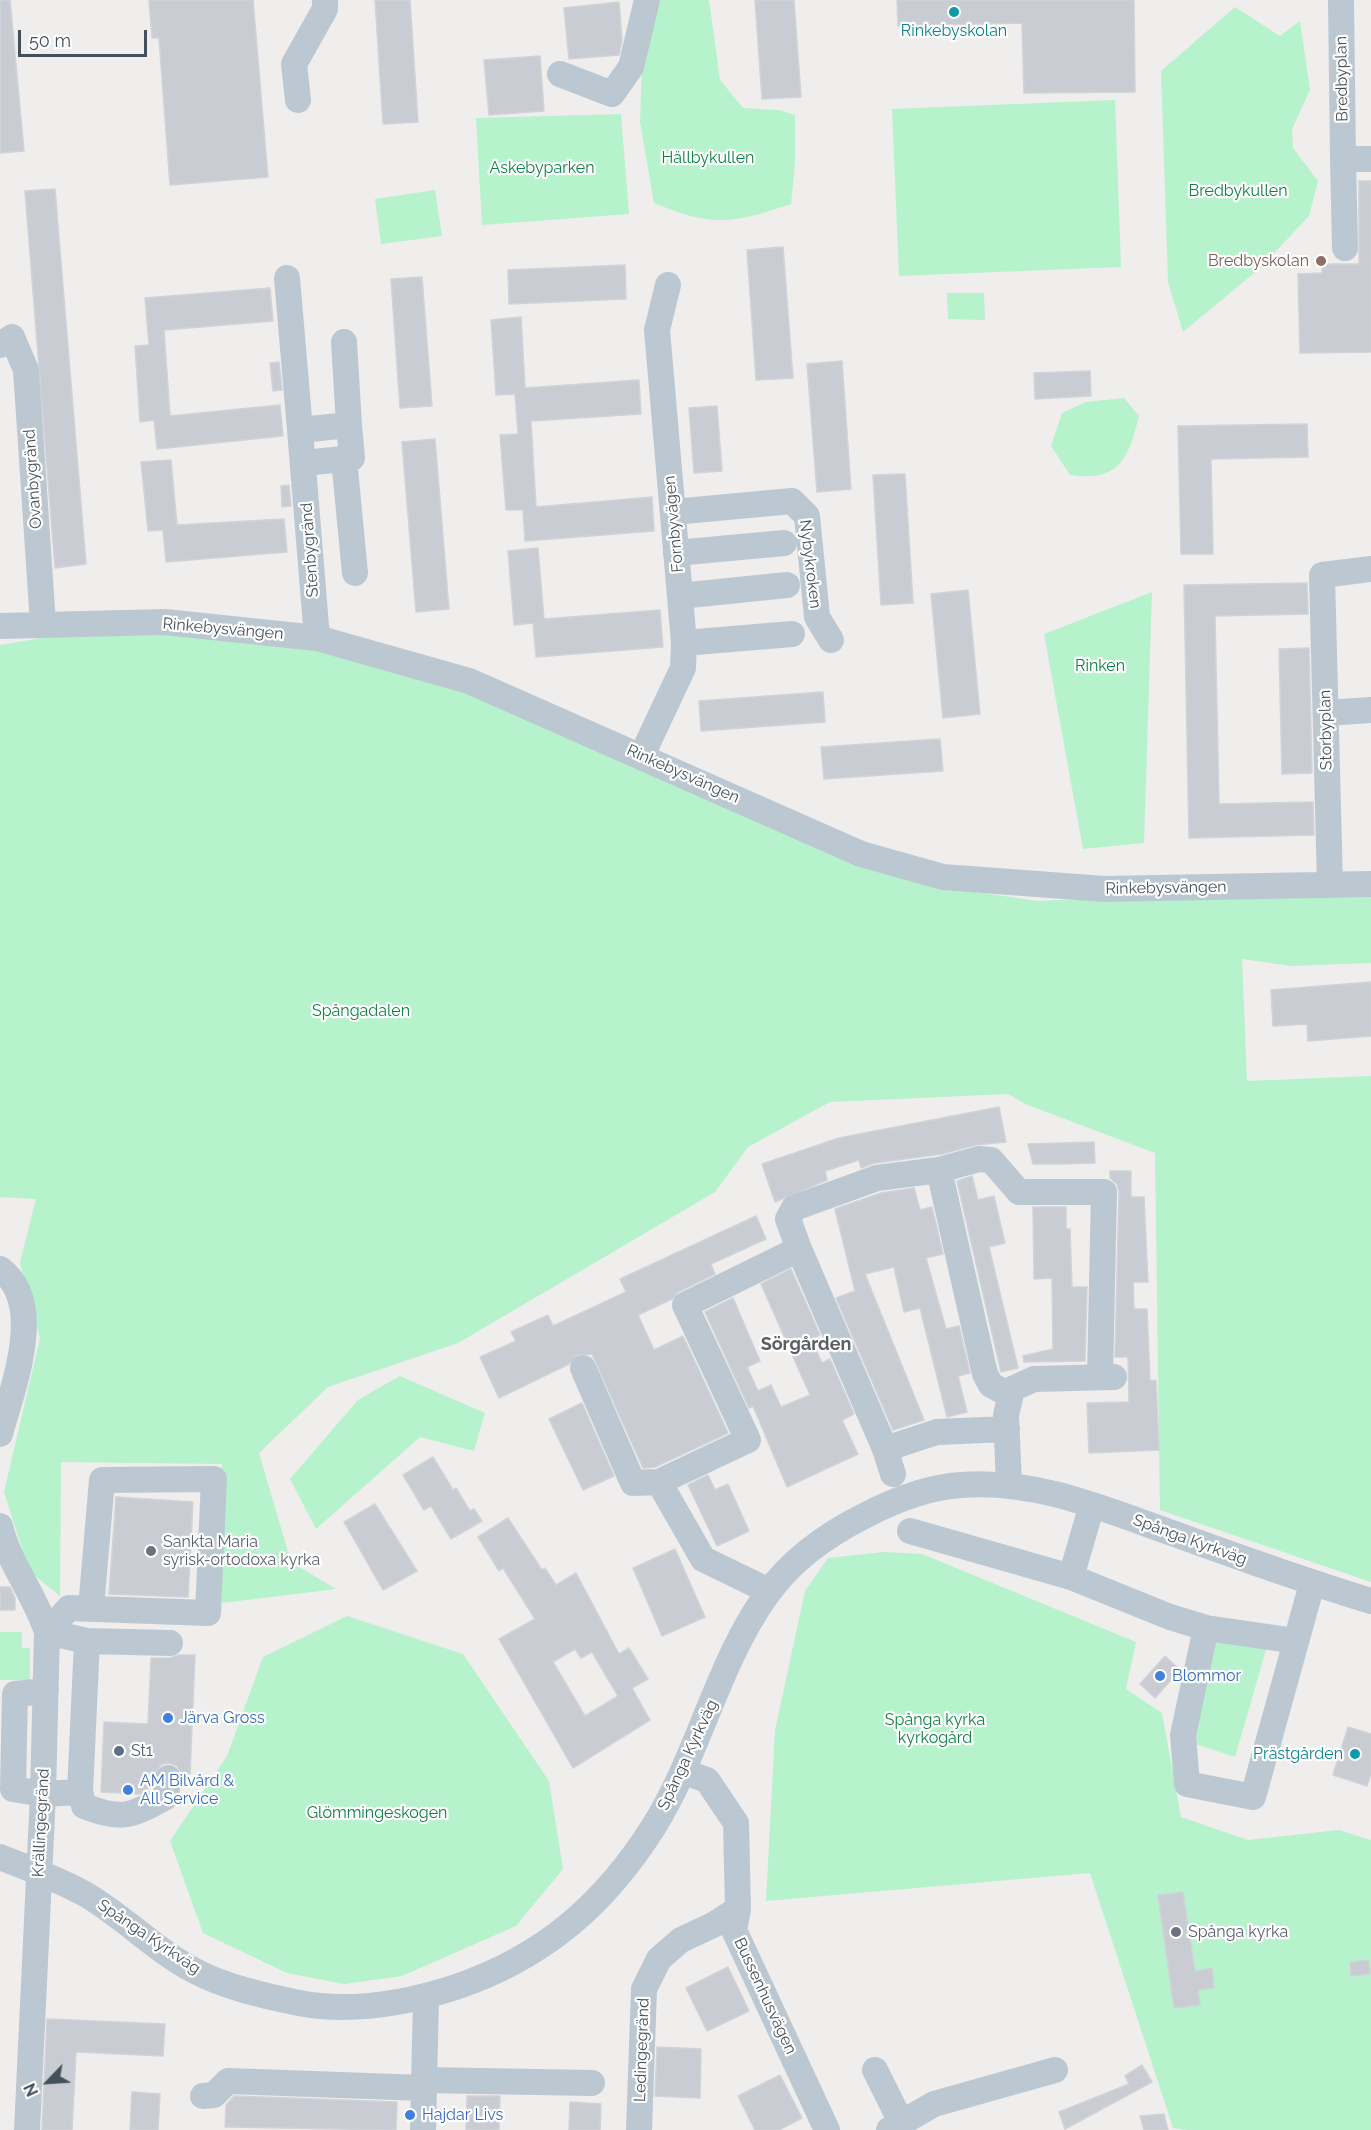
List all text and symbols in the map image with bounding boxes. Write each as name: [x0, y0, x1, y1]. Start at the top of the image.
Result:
marker: Rinkebyskolan: [947, 5, 961, 19]
scale bar: [21, 18, 150, 56]
place label: Rinkebyskolan: [901, 21, 1007, 41]
text: 50 m: [29, 30, 71, 51]
street label: Bredbyplan: [1332, 36, 1352, 122]
park label: Hällbykullen: [662, 148, 754, 168]
park label: Askebyparken: [489, 158, 595, 178]
park label: Bredbykullen: [1188, 181, 1288, 201]
place label: Bredbyskolan: [1208, 251, 1309, 271]
marker: Bredbyskolan: [1314, 254, 1328, 268]
street label: Ovanbygränd: [20, 429, 46, 529]
street label: Fornbyvägen: [660, 475, 688, 573]
street label: Stenbygränd: [297, 502, 323, 598]
street label: Nybykroken: [795, 518, 825, 610]
street label: Rinkebysvängen: [162, 614, 284, 644]
park label: Rinken: [1075, 656, 1125, 676]
street label: Storbyplan: [1316, 690, 1336, 770]
street label: Rinkebysvängen: [624, 741, 742, 807]
street label: Rinkebysvängen: [1105, 877, 1227, 899]
park label: Spångadalen: [312, 1001, 410, 1021]
district label: Sörgården: [761, 1334, 851, 1356]
street label: Spånga Kyrkväg: [1130, 1511, 1250, 1569]
place label: Sankta Maria syrisk-ortodoxa kyrka: [163, 1532, 320, 1570]
marker: Sankta Maria syrisk-ortodoxa kyrka: [144, 1544, 158, 1558]
place label: Blommor: [1172, 1666, 1241, 1686]
marker: Blommor: [1153, 1669, 1167, 1683]
street label: Spånga Kyrkväg: [654, 1697, 722, 1813]
place label: Järva Gross: [180, 1708, 265, 1728]
park label: Spånga kyrka kyrkogård: [885, 1710, 985, 1748]
marker: Järva Gross: [161, 1711, 175, 1725]
place label: St1: [131, 1741, 153, 1761]
marker: St1: [112, 1744, 126, 1758]
place label: Prästgården: [1253, 1744, 1343, 1764]
marker: Prästgården: [1348, 1747, 1362, 1761]
street label: Krällingegränd: [29, 1768, 53, 1878]
place label: AM Bilvård & All Service: [140, 1771, 234, 1809]
marker: AM Bilvård & All Service: [121, 1783, 135, 1797]
park label: Glömmingeskogen: [307, 1803, 447, 1823]
street label: Spånga Kyrkväg: [94, 1896, 204, 1978]
place label: Spånga kyrka: [1188, 1922, 1288, 1942]
marker: Spånga kyrka: [1169, 1925, 1183, 1939]
street label: Bussenhusvägen: [730, 1935, 800, 2057]
street label: Ledingegränd: [631, 1998, 653, 2102]
north arrow: [18, 2052, 78, 2112]
text: N: [20, 2080, 42, 2099]
place label: Hajdar Livs: [422, 2105, 503, 2125]
marker: Hajdar Livs: [403, 2108, 417, 2122]

